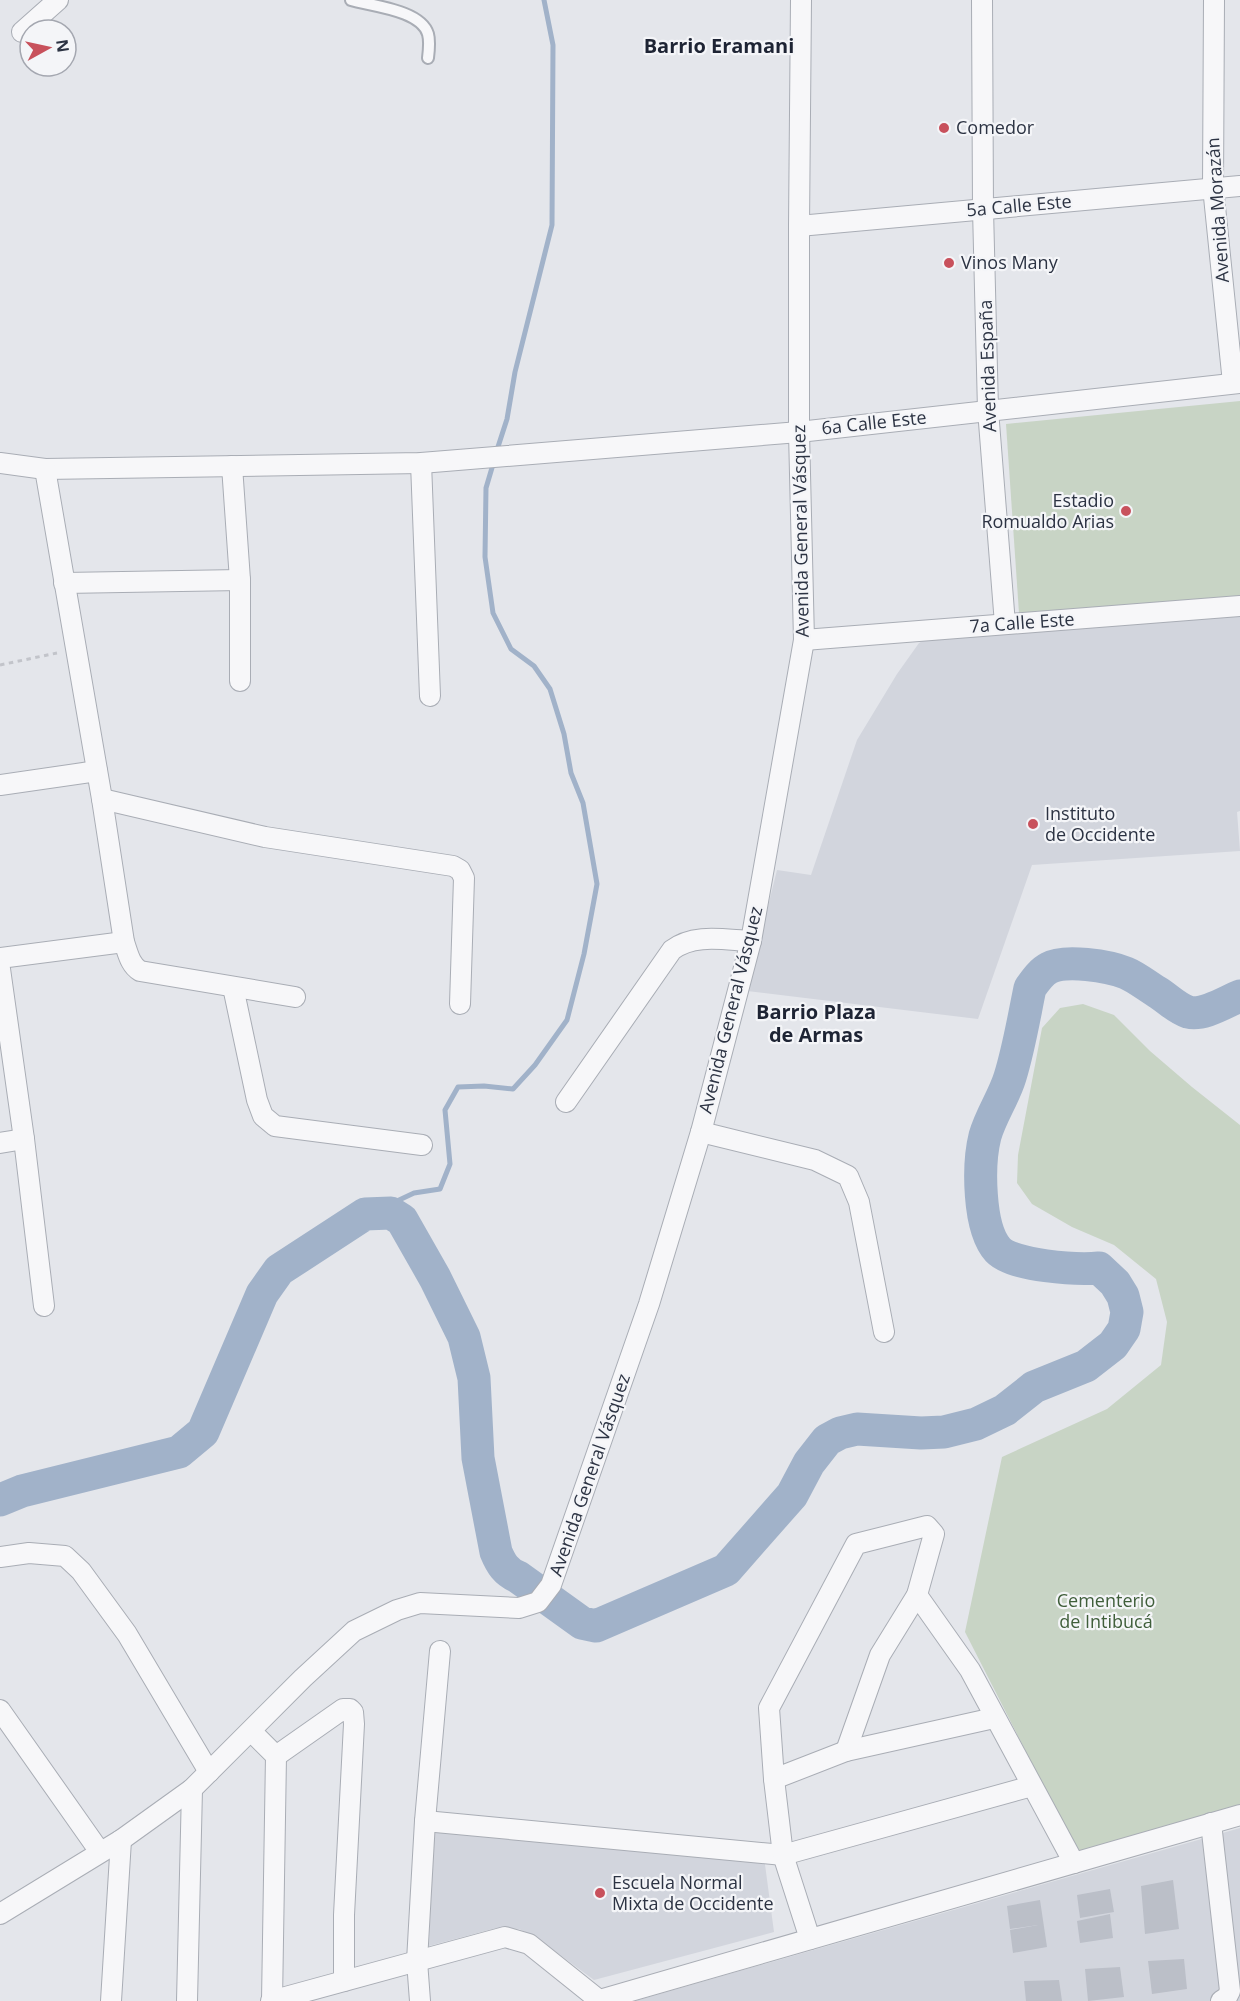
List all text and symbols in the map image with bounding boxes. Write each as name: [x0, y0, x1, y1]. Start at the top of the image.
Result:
north arrow: [18, 18, 78, 78]
district label: Barrio Eramani: [644, 32, 794, 59]
text: N: [51, 38, 75, 54]
place label: Comedor: [956, 115, 1035, 139]
marker: Comedor: [937, 121, 951, 135]
street label: Avenida Morazán: [1200, 137, 1234, 284]
street label: 5a Calle Este: [965, 188, 1072, 222]
place label: Vinos Many: [961, 250, 1059, 274]
marker: Vinos Many: [942, 256, 956, 270]
street label: Avenida España: [973, 299, 1001, 433]
street label: 6a Calle Este: [820, 405, 928, 439]
street label: Avenida General Vásquez: [786, 425, 814, 638]
place label: Estadio Romualdo Arias: [981, 488, 1114, 533]
marker: Estadio Romualdo Arias: [1119, 504, 1133, 518]
street label: 7a Calle Este: [969, 606, 1075, 638]
place label: Instituto de Occidente: [1045, 801, 1155, 846]
marker: Instituto de Occidente: [1026, 817, 1040, 831]
street label: Avenida General Vásquez: [693, 904, 767, 1116]
district label: Barrio Plaza de Armas: [756, 998, 876, 1048]
street label: Avenida General Vásquez: [543, 1370, 635, 1579]
park label: Cementerio de Intibucá: [1057, 1588, 1155, 1633]
place label: Escuela Normal Mixta de Occidente: [612, 1870, 774, 1915]
marker: Escuela Normal Mixta de Occidente: [593, 1886, 607, 1900]

